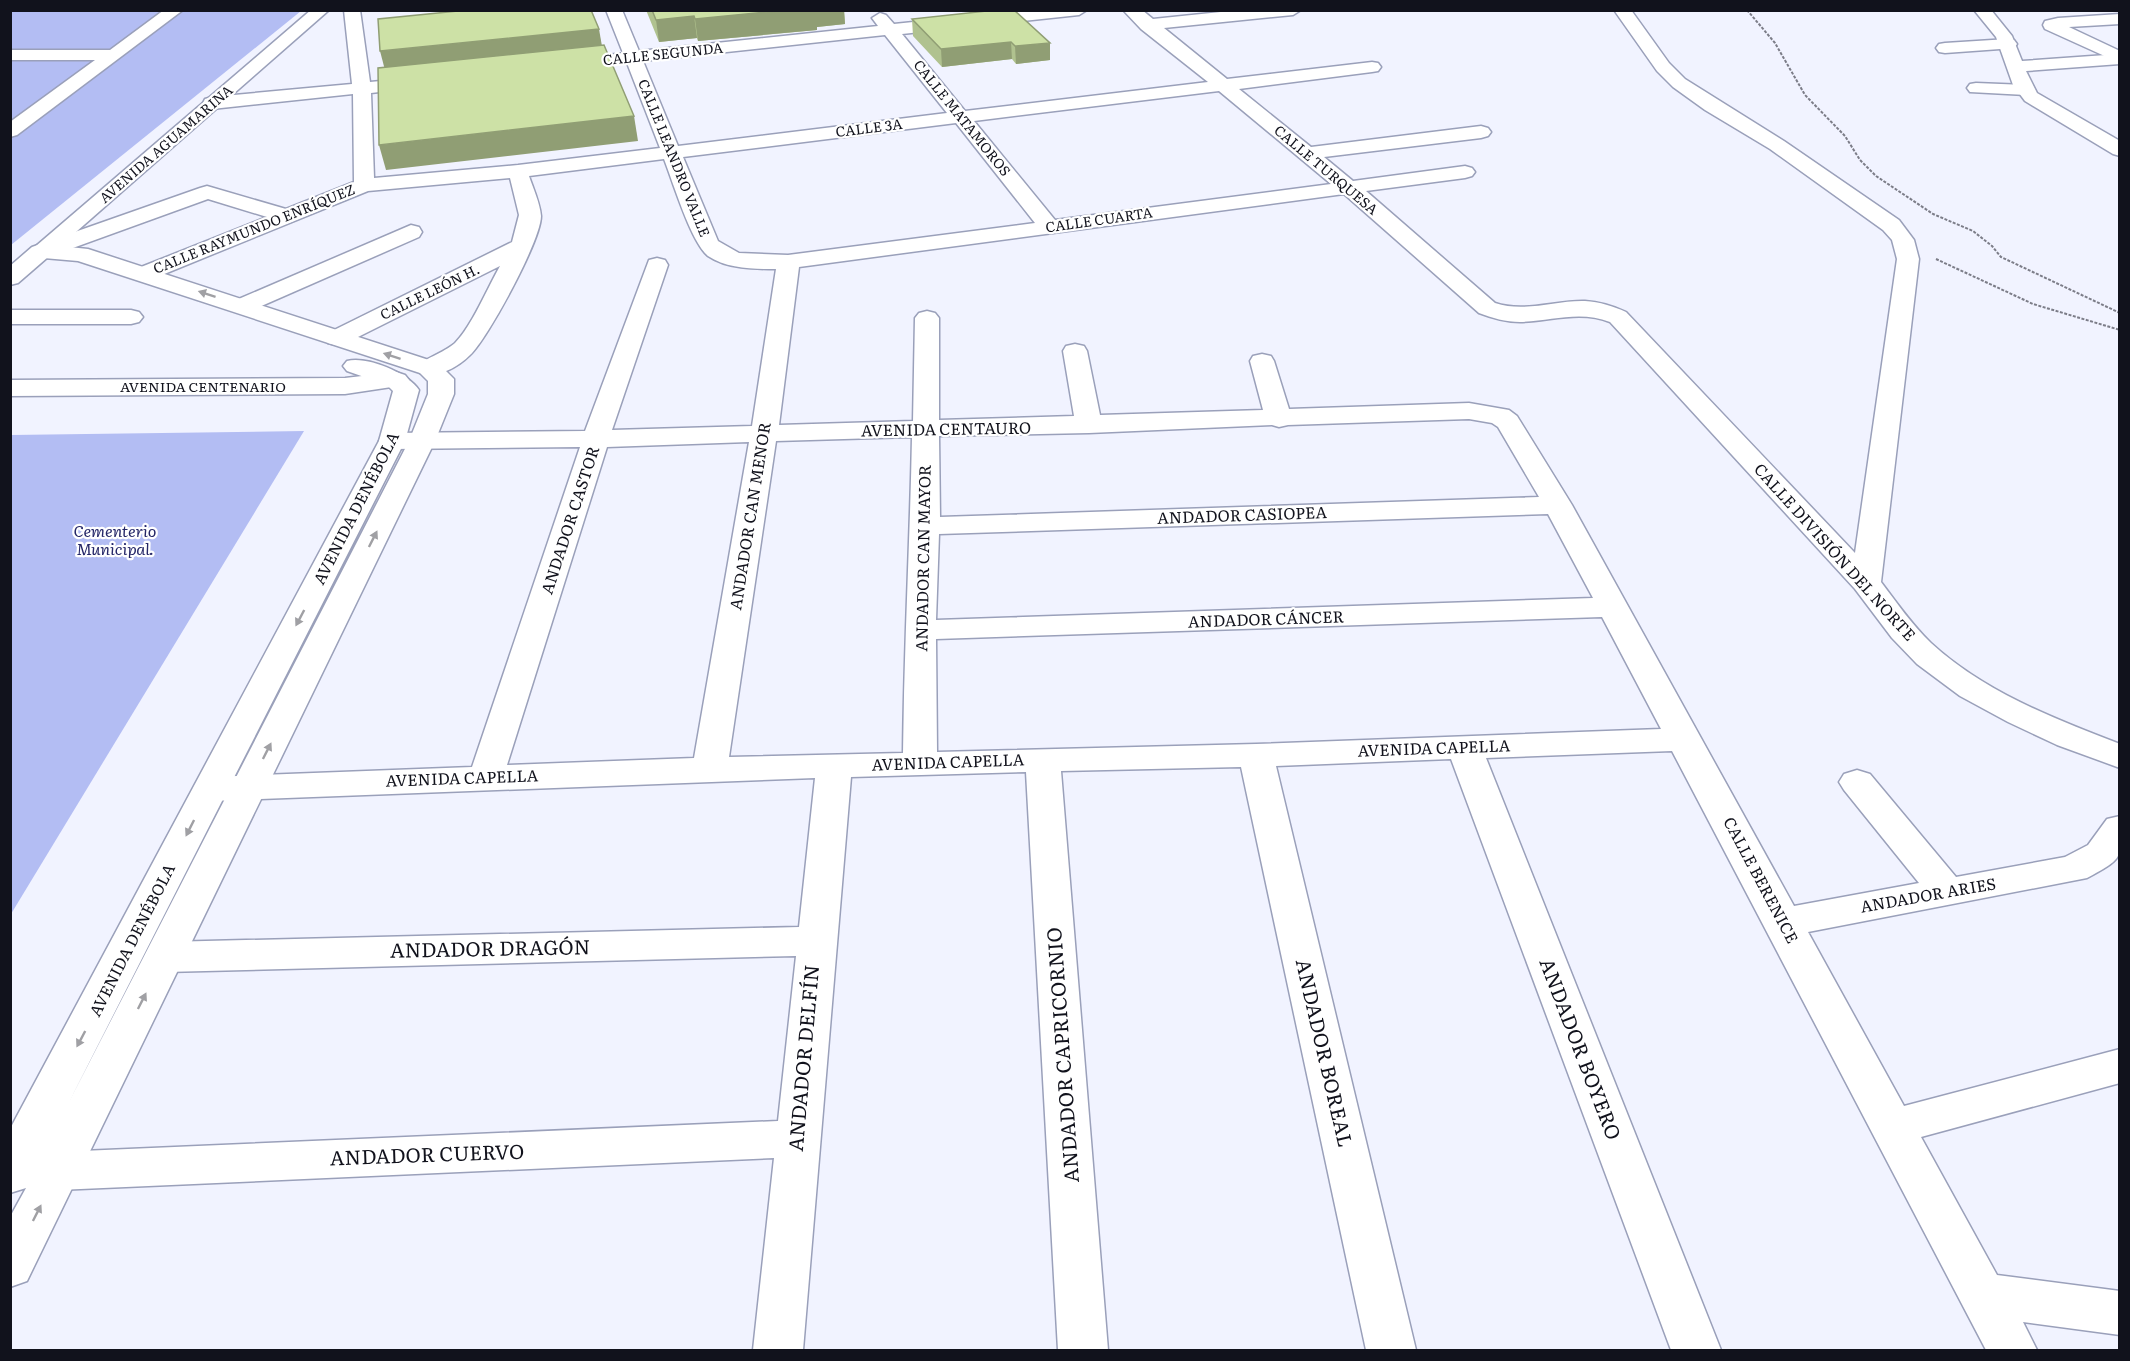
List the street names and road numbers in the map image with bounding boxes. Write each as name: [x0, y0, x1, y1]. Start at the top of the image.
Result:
street label: CALLE SEGUNDA: [602, 37, 725, 69]
street label: CALLE MATAMOROS: [910, 55, 1016, 180]
street label: CALLE LEANDRO VALLE: [634, 76, 716, 240]
street label: AVENIDA AGUAMARINA: [94, 79, 237, 207]
street label: CALLE 3A: [834, 113, 904, 141]
street label: CALLE TURQUESA: [1270, 120, 1383, 219]
street label: CALLE RAYMUNDO ENRÍQUEZ: [150, 178, 357, 278]
street label: CALLE CUARTA: [1044, 201, 1154, 236]
street label: CALLE LEÓN H.: [376, 258, 483, 324]
street label: AVENIDA CENTENARIO: [120, 376, 286, 396]
street label: AVENIDA CENTAURO: [861, 415, 1031, 441]
street label: ANDADOR CAN MENOR: [722, 420, 776, 612]
street label: AVENIDA DENÉBOLA: [306, 427, 404, 588]
street label: ANDADOR CASTOR: [534, 442, 605, 597]
street label: CALLE DIVISIÓN DEL NORTE: [1749, 457, 1922, 646]
street label: ANDADOR CAN MAYOR: [908, 464, 936, 652]
street label: ANDADOR CASIOPEA: [1157, 499, 1328, 529]
street label: ANDADOR CÁNCER: [1187, 603, 1345, 633]
street label: AVENIDA CAPELLA: [1357, 732, 1511, 762]
street label: AVENIDA CAPELLA: [871, 746, 1025, 776]
street label: AVENIDA CAPELLA: [385, 762, 539, 792]
street label: CALLE BERENICE: [1718, 812, 1805, 947]
street label: AVENIDA DENÉBOLA: [82, 859, 180, 1020]
street label: ANDADOR ARIES: [1858, 870, 1997, 918]
street label: ANDADOR CAPRICORNIO: [1037, 926, 1085, 1184]
street label: ANDADOR DRAGÓN: [390, 930, 590, 964]
street label: ANDADOR BOYERO: [1533, 953, 1630, 1144]
street label: ANDADOR BOREAL: [1290, 955, 1362, 1150]
street label: ANDADOR DELFÍN: [779, 963, 825, 1152]
street label: ANDADOR CUERVO: [329, 1135, 525, 1171]

